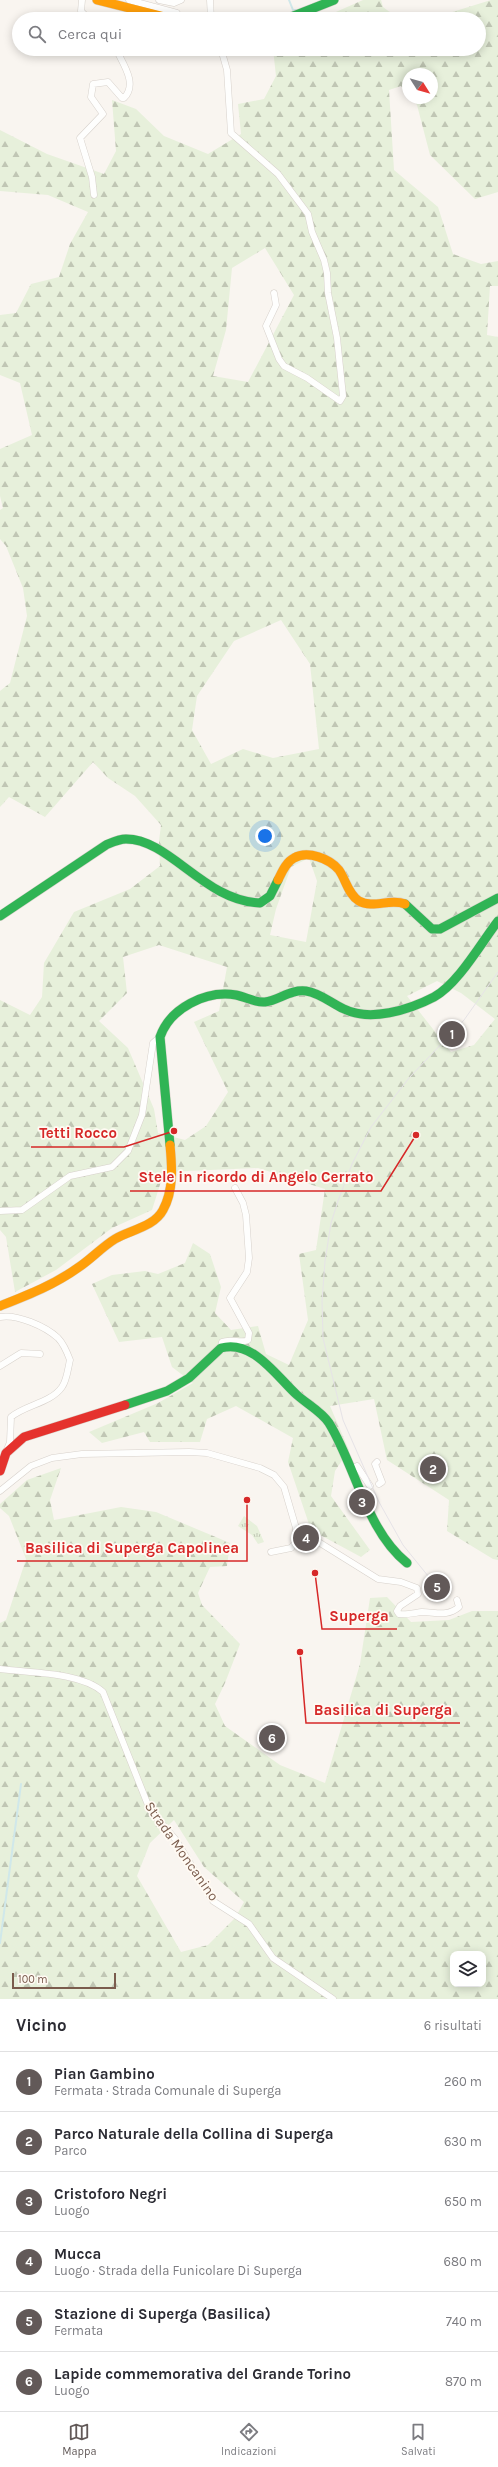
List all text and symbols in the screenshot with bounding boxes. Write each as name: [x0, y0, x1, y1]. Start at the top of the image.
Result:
search box: [12, 12, 486, 56]
icon: search: [26, 23, 48, 45]
text: Cerca qui: [58, 25, 122, 43]
north arrow: [402, 68, 438, 104]
your location: [255, 826, 275, 846]
pin: 1: [439, 1019, 465, 1049]
callout: Tetti Rocco: [31, 1120, 124, 1147]
text: Tetti Rocco: [39, 1124, 117, 1142]
callout: Stele in ricordo di Angelo Cerrato: [130, 1164, 381, 1191]
text: Stele in ricordo di Angelo Cerrato: [138, 1168, 374, 1186]
pin: 2: [420, 1454, 446, 1484]
pin: 3: [349, 1487, 375, 1517]
pin: 4: [293, 1523, 319, 1553]
callout: Basilica di Superga Capolinea: [17, 1534, 247, 1561]
text: Basilica di Superga Capolinea: [25, 1539, 239, 1557]
pin: 5: [424, 1572, 450, 1602]
callout: Superga: [322, 1602, 397, 1629]
text: Superga: [329, 1607, 389, 1625]
callout: Basilica di Superga: [306, 1696, 460, 1723]
text: Basilica di Superga: [314, 1701, 452, 1719]
pin: 6: [259, 1723, 285, 1753]
street label: Strada Moncanino: [141, 1798, 222, 1904]
map controls: [450, 1951, 486, 1987]
button: layers: [450, 1951, 486, 1987]
scale bar: [12, 1971, 116, 1990]
text: 100 m: [18, 1973, 48, 1986]
text: Vicino: [16, 2015, 67, 2035]
text: 6 risultati: [424, 2018, 482, 2033]
text: Pian Gambino: [54, 2065, 155, 2083]
text: 1: [27, 2074, 31, 2089]
text: 260 m: [444, 2074, 482, 2089]
text: Fermata · Strada Comunale di Superga: [54, 2083, 281, 2098]
text: Parco Naturale della Collina di Superga: [54, 2125, 334, 2143]
text: 2: [25, 2134, 33, 2149]
text: 630 m: [444, 2134, 482, 2149]
text: Parco: [54, 2143, 87, 2158]
text: Cristoforo Negri: [54, 2185, 167, 2203]
text: 3: [25, 2194, 33, 2209]
text: 650 m: [444, 2194, 482, 2209]
text: Luogo: [54, 2203, 90, 2218]
text: Mucca: [54, 2245, 101, 2263]
text: 4: [25, 2254, 33, 2269]
text: 680 m: [444, 2254, 482, 2269]
text: Luogo · Strada della Funicolare Di Superga: [54, 2263, 302, 2278]
text: Stazione di Superga (Basilica): [54, 2305, 271, 2323]
text: 5: [25, 2314, 33, 2329]
text: 740 m: [446, 2314, 482, 2329]
text: Fermata: [54, 2323, 103, 2338]
text: Lapide commemorativa del Grande Torino: [54, 2365, 351, 2383]
text: 6: [25, 2374, 33, 2389]
text: 870 m: [445, 2374, 482, 2389]
text: Luogo: [54, 2383, 90, 2398]
tab: Mappa: [62, 2421, 97, 2458]
tab: Indicazioni: [221, 2421, 277, 2458]
tab: Salvati: [401, 2421, 436, 2458]

